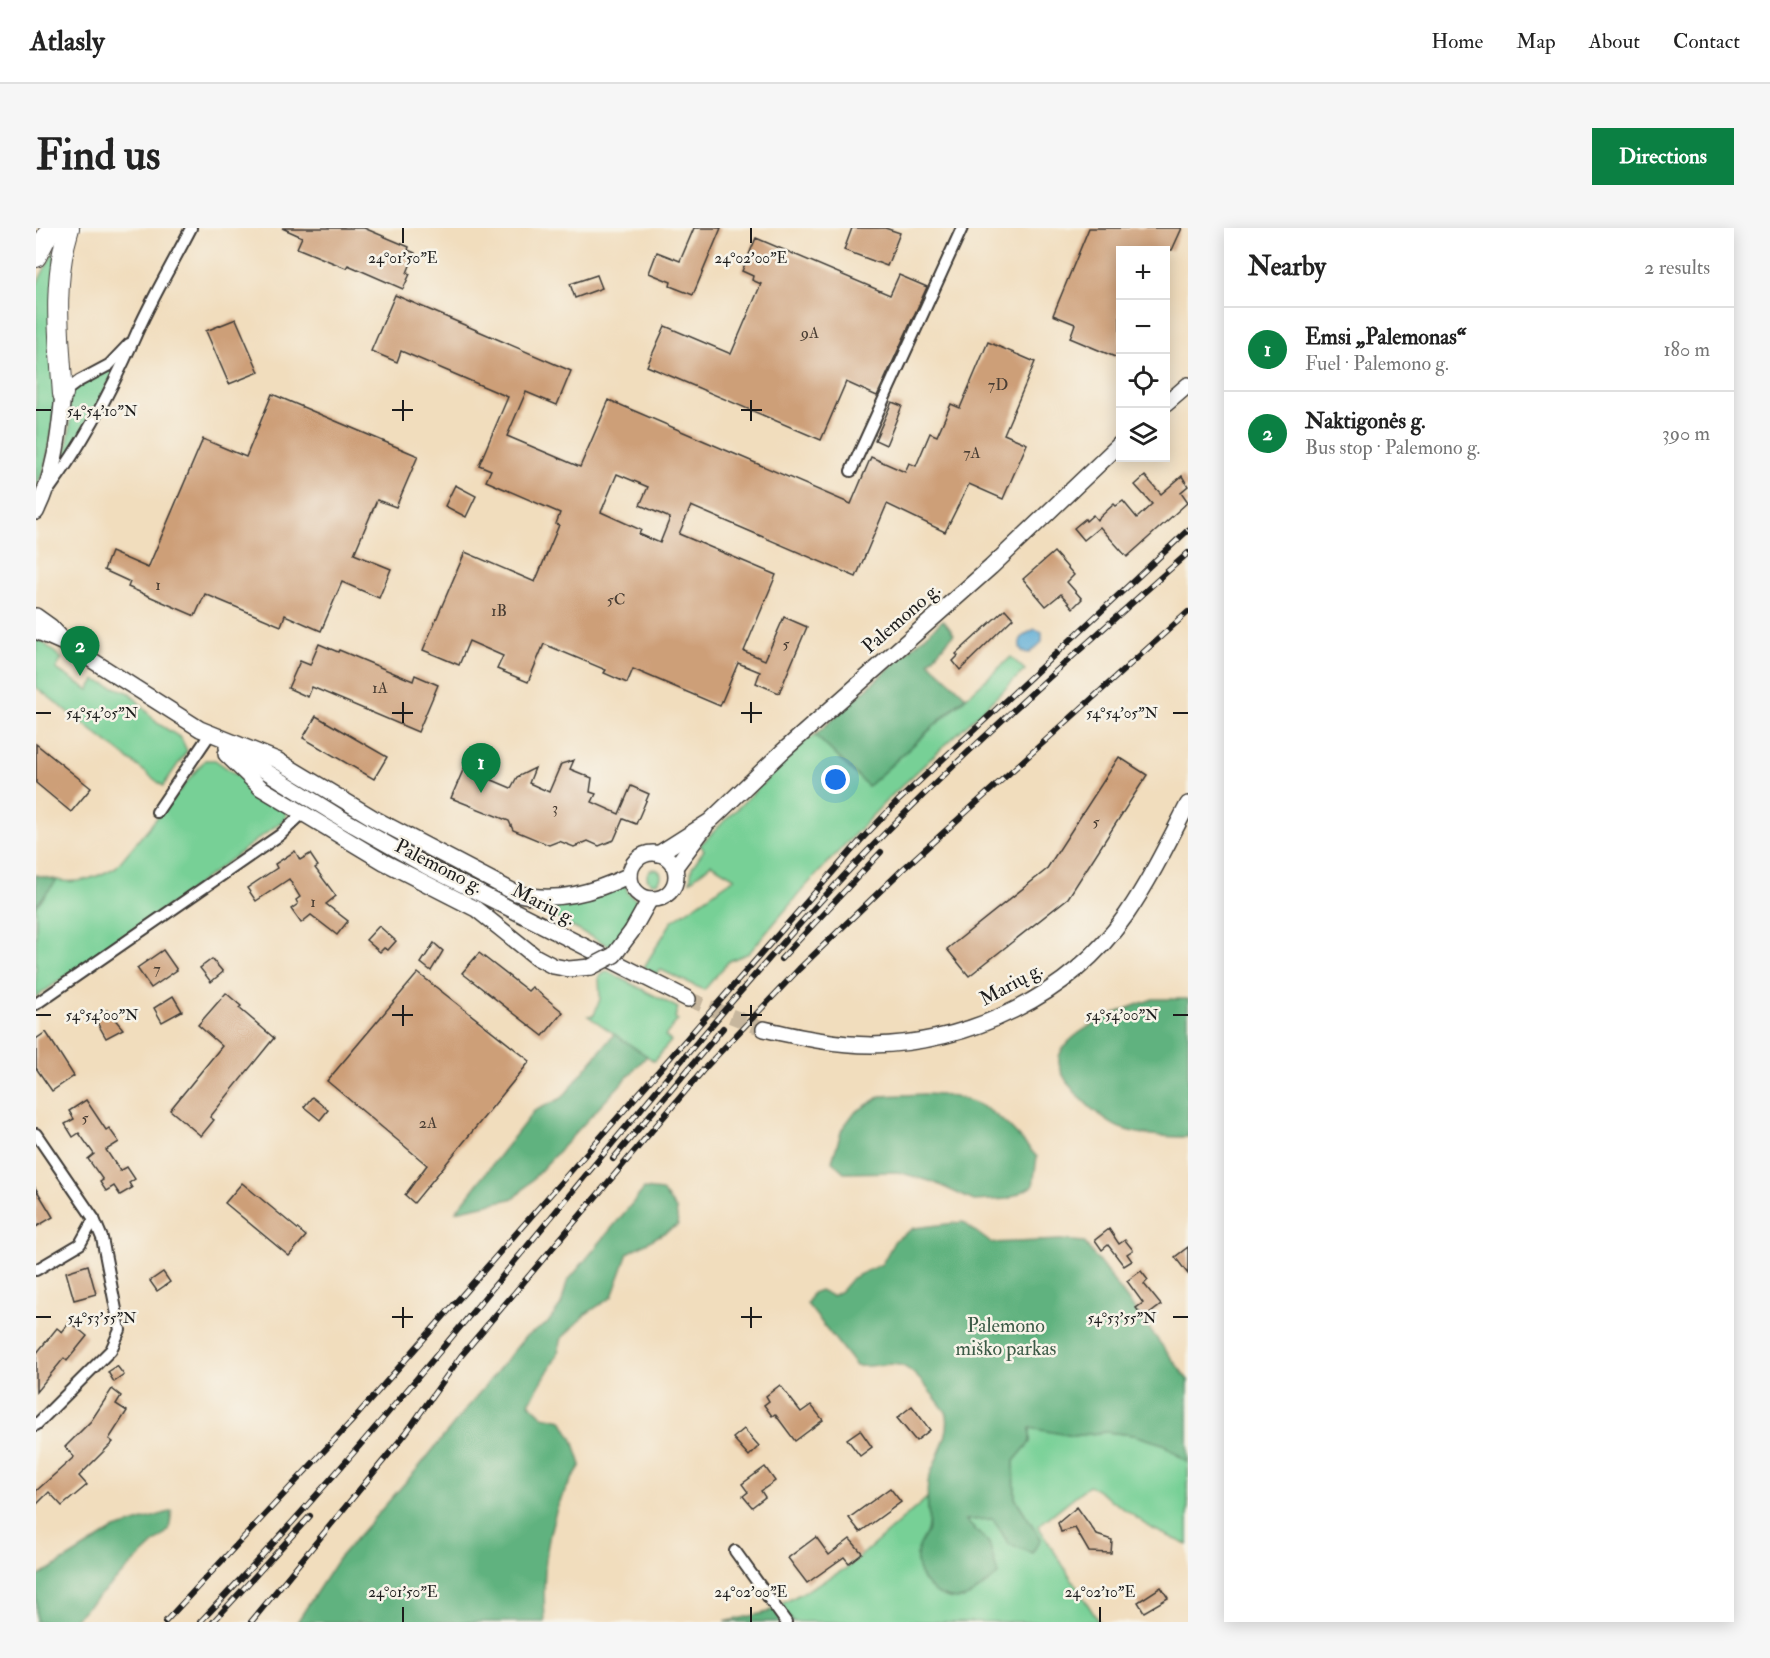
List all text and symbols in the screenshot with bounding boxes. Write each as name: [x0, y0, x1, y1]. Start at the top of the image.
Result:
text: Atlasly: [30, 24, 104, 59]
text: Home: [1431, 28, 1483, 55]
text: Map: [1516, 28, 1556, 55]
text: About: [1589, 28, 1640, 55]
text: Contact: [1673, 28, 1740, 55]
button: Directions: [1592, 128, 1734, 185]
text: Find us: [36, 130, 160, 182]
map controls: [1116, 246, 1170, 462]
button: +: [1116, 246, 1170, 300]
text: 24°01'50"E: [368, 249, 438, 268]
text: 24°02'00"E: [715, 249, 788, 268]
text: Nearby: [1248, 251, 1326, 283]
text: 2 results: [1644, 255, 1710, 280]
button: −: [1116, 300, 1170, 354]
house number: 9A: [800, 323, 819, 343]
text: Emsi „Palemonas“: [1305, 323, 1466, 351]
text: 1: [1264, 337, 1271, 362]
text: 180 m: [1663, 337, 1710, 362]
text: Fuel · Palemono g.: [1305, 351, 1449, 376]
button: locate: [1116, 354, 1170, 408]
house number: 7D: [988, 375, 1008, 395]
text: 54°54'10"N: [67, 402, 138, 421]
text: Naktigonės g.: [1305, 407, 1426, 435]
button: layers: [1116, 408, 1170, 462]
text: 2: [1262, 421, 1273, 446]
text: 390 m: [1662, 421, 1710, 446]
text: Bus stop · Palemono g.: [1305, 435, 1481, 460]
house number: 7A: [963, 443, 981, 463]
house number: 1: [155, 575, 161, 595]
street label: Palemono g.: [857, 577, 945, 659]
house number: 5C: [607, 590, 625, 610]
house number: 1B: [491, 601, 507, 621]
pin: 2: [60, 626, 99, 676]
house number: 5: [782, 634, 790, 654]
house number: 1A: [372, 678, 388, 698]
text: 54°54'05"N: [66, 704, 139, 723]
text: 54°54'05"N: [1086, 704, 1159, 723]
pin: 1: [462, 744, 500, 793]
your location: [821, 765, 850, 794]
house number: 3: [552, 798, 558, 818]
house number: 5: [1092, 812, 1100, 832]
street label: Palemono g.: [391, 833, 487, 899]
street label: Marių g.: [508, 877, 580, 931]
house number: 1: [310, 892, 316, 912]
street label: Marių g.: [975, 957, 1047, 1011]
house number: 7: [153, 959, 161, 979]
text: 54°54'00"N: [65, 1006, 139, 1025]
text: 54°54'00"N: [1085, 1006, 1159, 1025]
house number: 5: [81, 1108, 89, 1128]
house number: 2A: [419, 1113, 437, 1133]
text: 54°53'55"N: [68, 1309, 137, 1328]
text: 54°53'55"N: [1088, 1309, 1157, 1328]
park label: Palemono miško parkas: [956, 1313, 1057, 1362]
text: 24°01'50"E: [368, 1583, 438, 1602]
text: 24°02'00"E: [715, 1583, 788, 1602]
text: 24°02'10"E: [1065, 1583, 1135, 1602]

